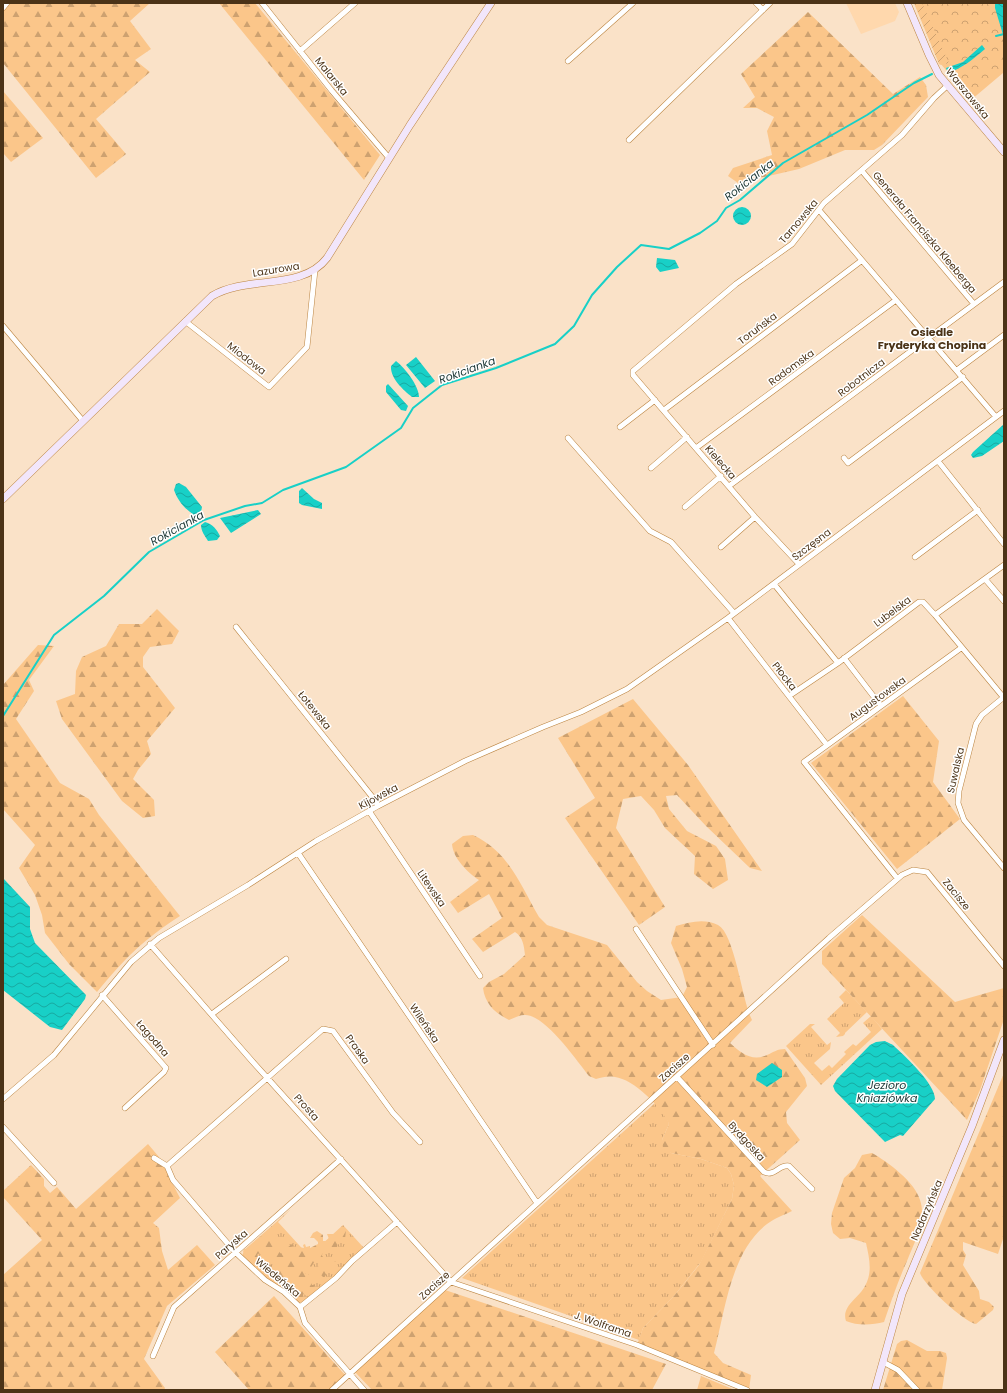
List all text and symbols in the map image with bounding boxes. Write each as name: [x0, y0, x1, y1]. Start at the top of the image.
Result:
street label: Malarska: [311, 54, 352, 99]
street label: Warszawska: [942, 64, 993, 122]
water label: Rokicianka: [721, 155, 778, 204]
street label: Generała Franciszka Kleeberga: [869, 168, 980, 296]
street label: Tarnowska: [775, 196, 821, 247]
street label: Lazurowa: [252, 258, 301, 281]
street label: Toruńska: [735, 309, 780, 348]
district label: Osiedle Fryderyka Chopina: [878, 324, 986, 353]
street label: Miodowa: [224, 338, 269, 378]
street label: Radomska: [765, 346, 817, 389]
water label: Rokicianka: [437, 352, 498, 388]
street label: Robotnicza: [835, 355, 888, 400]
street label: Kielecka: [701, 442, 740, 483]
water label: Rokicianka: [147, 506, 207, 549]
street label: Szczęsna: [789, 525, 834, 564]
street label: Lubelska: [871, 592, 914, 630]
street label: Płocka: [769, 659, 801, 694]
street label: Augustowska: [846, 673, 909, 724]
street label: Łotewska: [294, 688, 335, 733]
street label: Suwalska: [943, 746, 968, 795]
street label: Kijowska: [356, 780, 401, 813]
street label: Litewska: [414, 867, 450, 910]
street label: Zacisze: [939, 875, 974, 913]
street label: Wileńska: [406, 1001, 443, 1046]
street label: Łagodna: [132, 1017, 173, 1060]
street label: Praska: [342, 1031, 373, 1067]
street label: Zacisze: [656, 1050, 693, 1085]
water label: Jezioro Kniaziówka: [857, 1077, 918, 1106]
street label: Prosta: [291, 1091, 323, 1124]
street label: Bydgoska: [725, 1118, 769, 1164]
street label: Nadarzyńska: [907, 1177, 946, 1243]
street label: Paryska: [212, 1226, 251, 1263]
street label: Wiedeńska: [252, 1254, 304, 1301]
street label: Zacisze: [416, 1268, 453, 1303]
street label: J. Wolframa: [572, 1308, 633, 1341]

